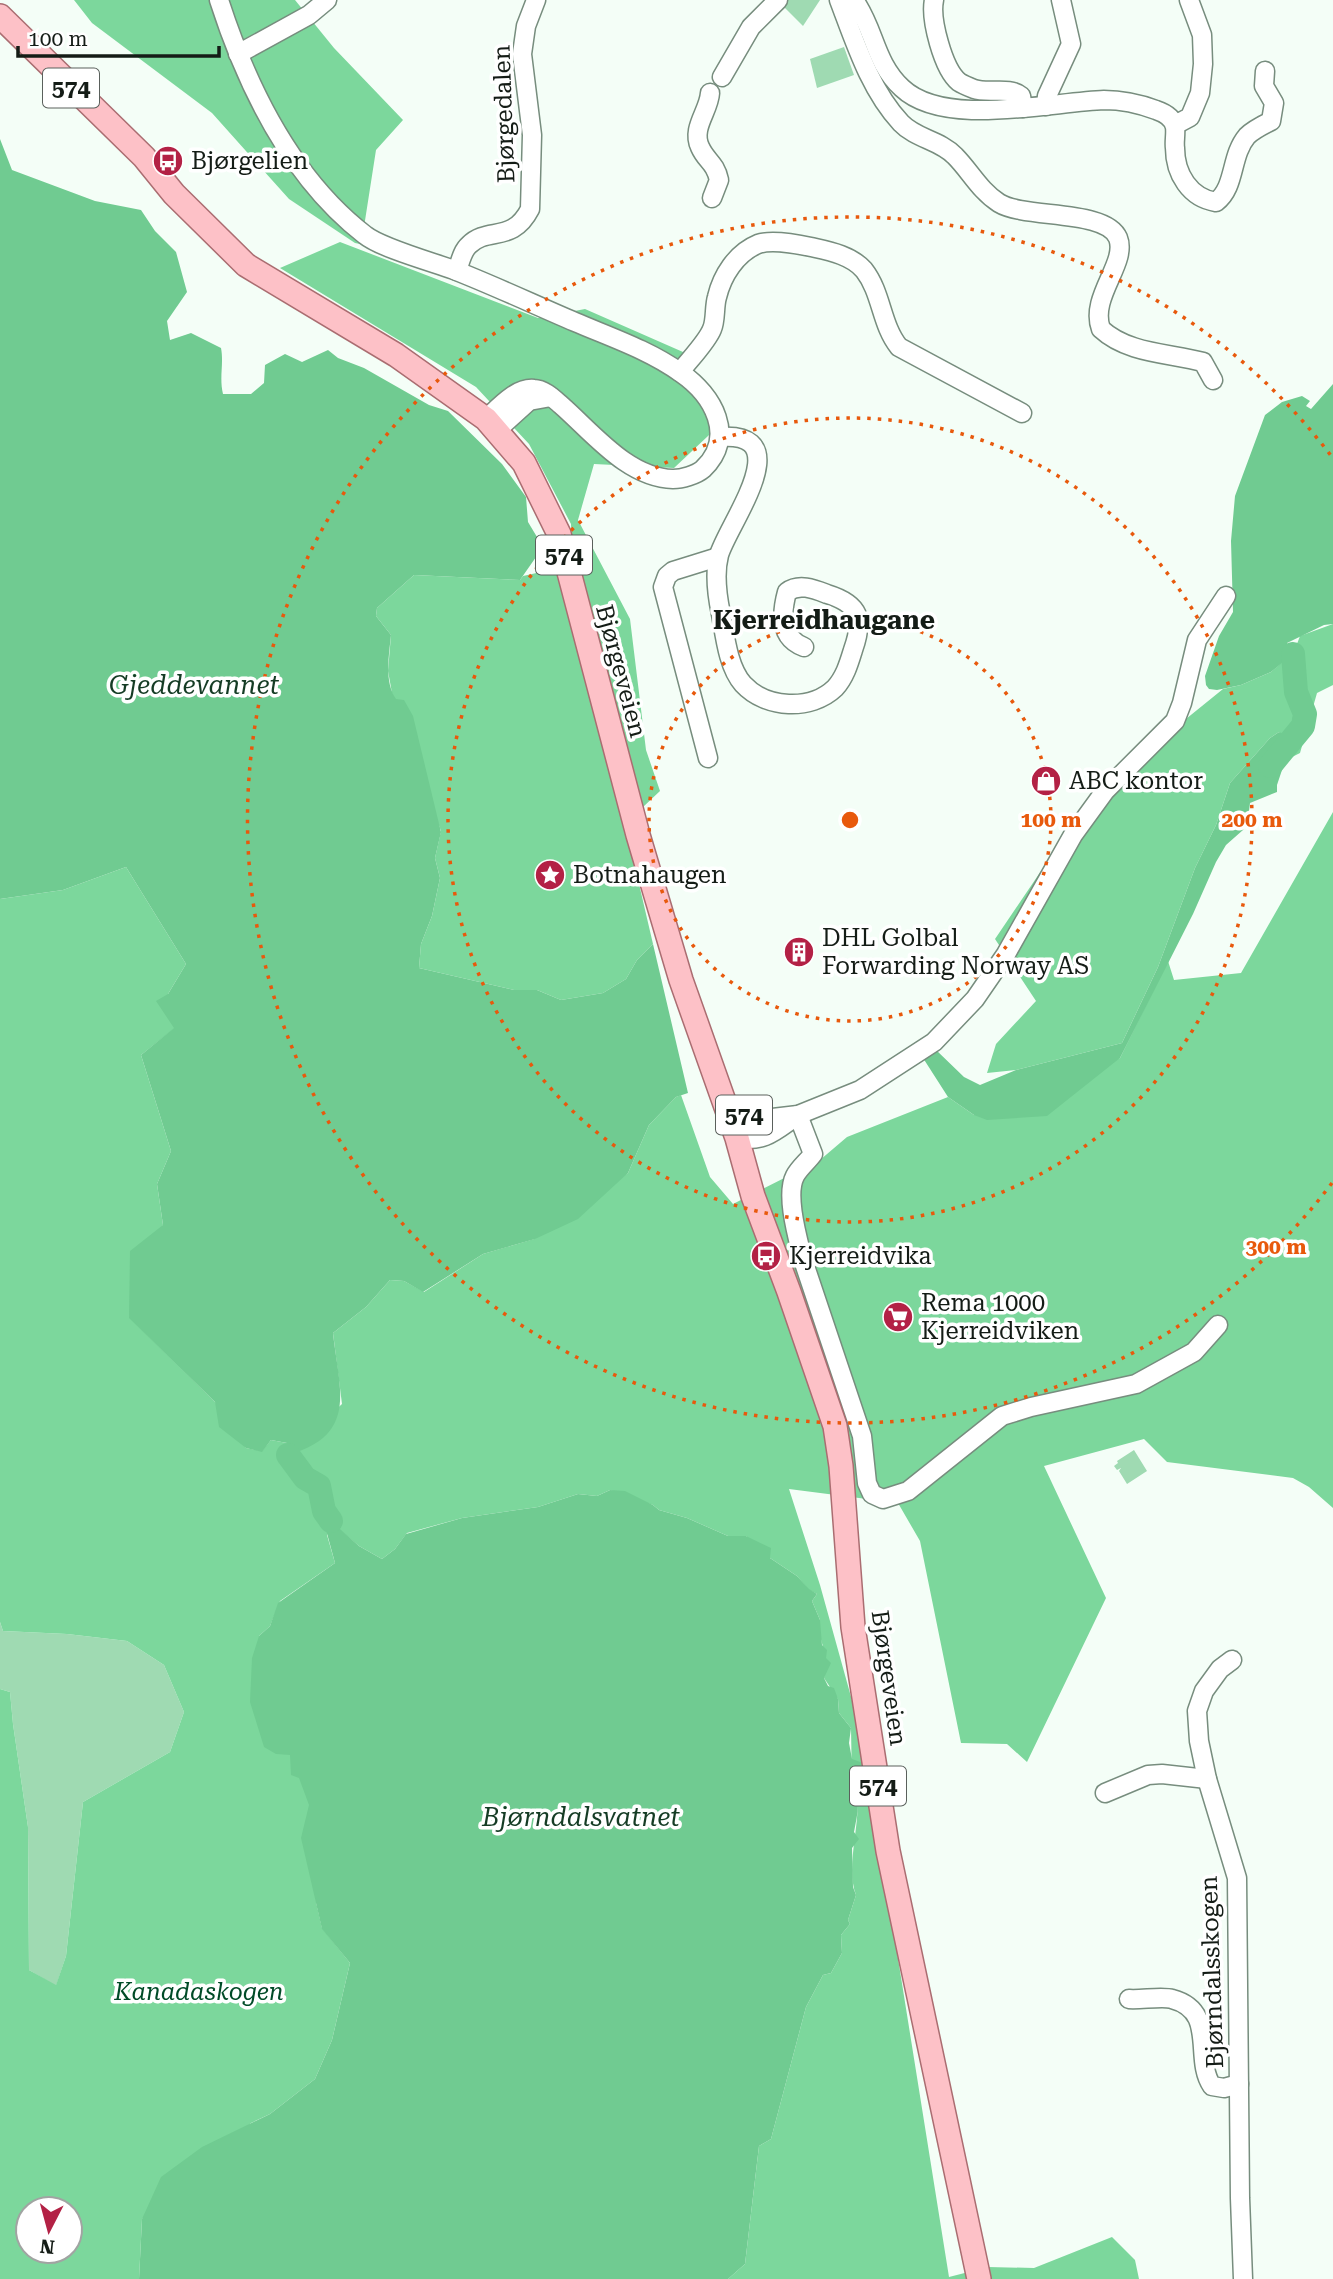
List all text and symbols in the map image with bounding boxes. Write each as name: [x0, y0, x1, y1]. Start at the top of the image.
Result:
scale bar: [18, 14, 219, 58]
text: 100 m: [28, 27, 88, 51]
street label: Bjørgedalen: [488, 44, 520, 184]
road number: 574: [43, 68, 99, 108]
bus stop icon: Bjørgelien: [151, 144, 185, 178]
place label: Bjørgelien: [191, 147, 308, 175]
road number: 574: [536, 536, 592, 575]
street label: Bjørgeveien: [590, 602, 652, 740]
district label: Kjerreidhaugane: [713, 605, 935, 635]
water label: Gjeddevannet: [109, 670, 279, 700]
shop icon: ABC kontor: [1029, 764, 1063, 798]
place label: ABC kontor: [1069, 767, 1203, 795]
centre of rings: [838, 808, 862, 832]
text: 100 m: [1021, 808, 1081, 832]
text: 200 m: [1222, 808, 1282, 832]
place icon: Botnahaugen: [533, 858, 567, 892]
place label: Botnahaugen: [573, 861, 726, 889]
place label: DHL Golbal Forwarding Norway AS: [822, 924, 1089, 980]
building icon: DHL Golbal Forwarding Norway AS: [782, 935, 816, 969]
road number: 574: [716, 1096, 772, 1134]
text: 300 m: [1246, 1235, 1306, 1259]
bus stop icon: Kjerreidvika: [749, 1239, 783, 1273]
place label: Kjerreidvika: [789, 1242, 931, 1270]
place label: Rema 1000 Kjerreidviken: [921, 1289, 1079, 1345]
supermarket icon: Rema 1000 Kjerreidviken: [881, 1300, 915, 1334]
street label: Bjørgeveien: [866, 1609, 912, 1747]
road number: 574: [850, 1766, 906, 1806]
water label: Bjørndalsvatnet: [481, 1802, 680, 1832]
street label: Bjørndalsskogen: [1195, 1875, 1229, 2069]
park label: Kanadaskogen: [113, 1978, 284, 2006]
north arrow: [14, 2195, 84, 2265]
text: N: [38, 2234, 56, 2259]

